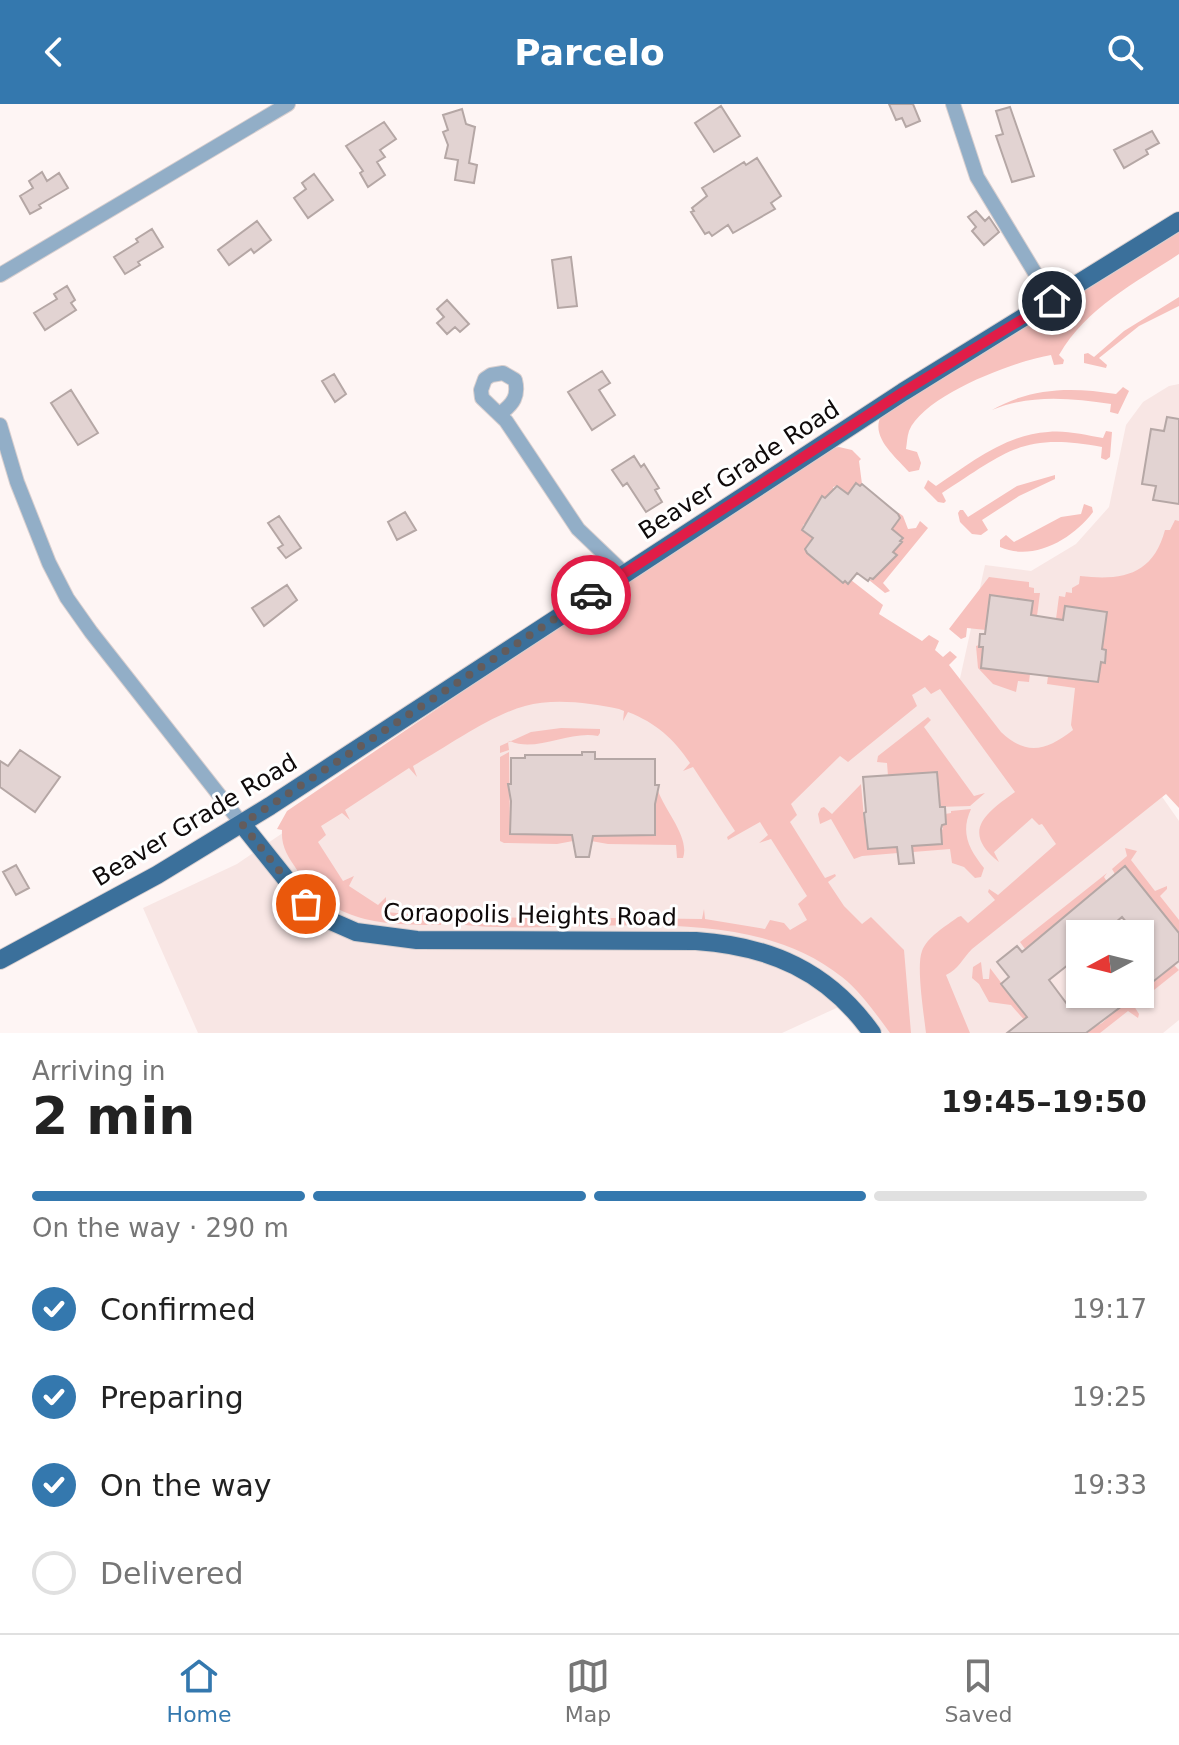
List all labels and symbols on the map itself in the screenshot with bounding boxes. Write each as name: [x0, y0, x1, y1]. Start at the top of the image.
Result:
pin: [1018, 267, 1086, 335]
street label: Beaver Grade Road: [633, 395, 845, 545]
courier: [551, 555, 631, 635]
street label: Beaver Grade Road: [88, 748, 302, 892]
pin: [272, 870, 340, 938]
street label: Coraopolis Heights Road: [383, 898, 677, 932]
north arrow: [1066, 920, 1154, 1008]

